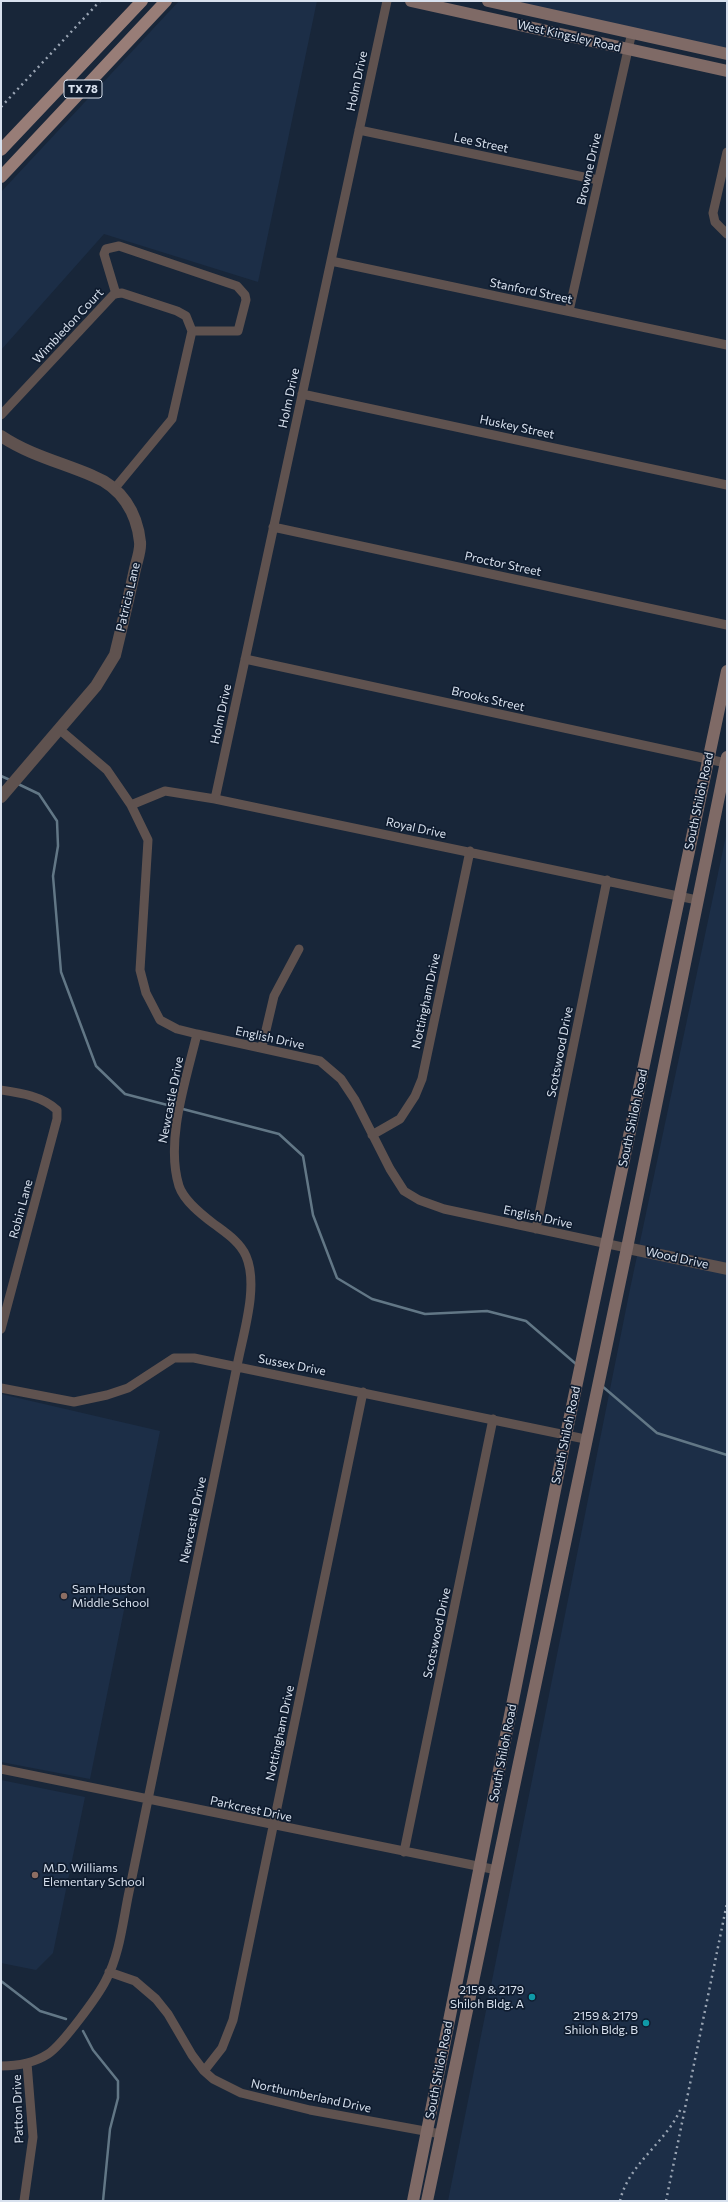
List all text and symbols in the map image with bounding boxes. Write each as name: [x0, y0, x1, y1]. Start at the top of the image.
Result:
street label: West Kingsley Road: [516, 17, 622, 55]
street label: Holm Drive: [344, 50, 370, 112]
road number: TX 78: [64, 80, 102, 98]
street label: Lee Street: [452, 130, 510, 156]
street label: Browne Drive: [574, 132, 604, 206]
street label: Stanford Street: [488, 275, 574, 307]
street label: Wimbledon Court: [30, 285, 106, 367]
street label: Holm Drive: [276, 367, 302, 429]
street label: Huskey Street: [478, 412, 556, 442]
street label: Proctor Street: [463, 549, 543, 579]
street label: Patricia Lane: [113, 561, 143, 633]
street label: Holm Drive: [208, 683, 234, 745]
street label: Brooks Street: [450, 684, 526, 714]
street label: South Shiloh Road: [682, 751, 716, 851]
street label: Royal Drive: [385, 815, 447, 841]
street label: Nottingham Drive: [409, 952, 443, 1050]
street label: Scotswood Drive: [544, 1005, 576, 1099]
street label: English Drive: [234, 1024, 306, 1052]
street label: Newcastle Drive: [156, 1056, 186, 1144]
street label: South Shiloh Road: [616, 1068, 650, 1168]
street label: Robin Lane: [6, 1178, 36, 1240]
street label: English Drive: [502, 1203, 574, 1231]
street label: Wood Drive: [644, 1244, 710, 1272]
street label: Sussex Drive: [257, 1351, 327, 1379]
street label: South Shiloh Road: [549, 1385, 583, 1485]
street label: Newcastle Drive: [177, 1476, 209, 1564]
place label: Sam Houston Middle School: [72, 1582, 149, 1610]
street label: Scotswood Drive: [420, 1586, 454, 1680]
marker: Sam Houston Middle School: [59, 1591, 69, 1601]
street label: Nottingham Drive: [263, 1684, 297, 1782]
street label: South Shiloh Road: [486, 1703, 520, 1803]
street label: Parkcrest Drive: [209, 1793, 293, 1825]
place label: M.D. Williams Elementary School: [43, 1861, 145, 1889]
marker: M.D. Williams Elementary School: [30, 1870, 40, 1880]
place label: 2159 & 2179 Shiloh Bldg. A: [450, 1983, 524, 2011]
marker: 2159 & 2179 Shiloh Bldg. A: [527, 1992, 537, 2002]
place label: 2159 & 2179 Shiloh Bldg. B: [565, 2009, 638, 2037]
marker: 2159 & 2179 Shiloh Bldg. B: [641, 2018, 651, 2028]
street label: South Shiloh Road: [422, 2020, 456, 2120]
street label: Patton Drive: [10, 2074, 26, 2144]
street label: Northumberland Drive: [250, 2076, 372, 2116]

